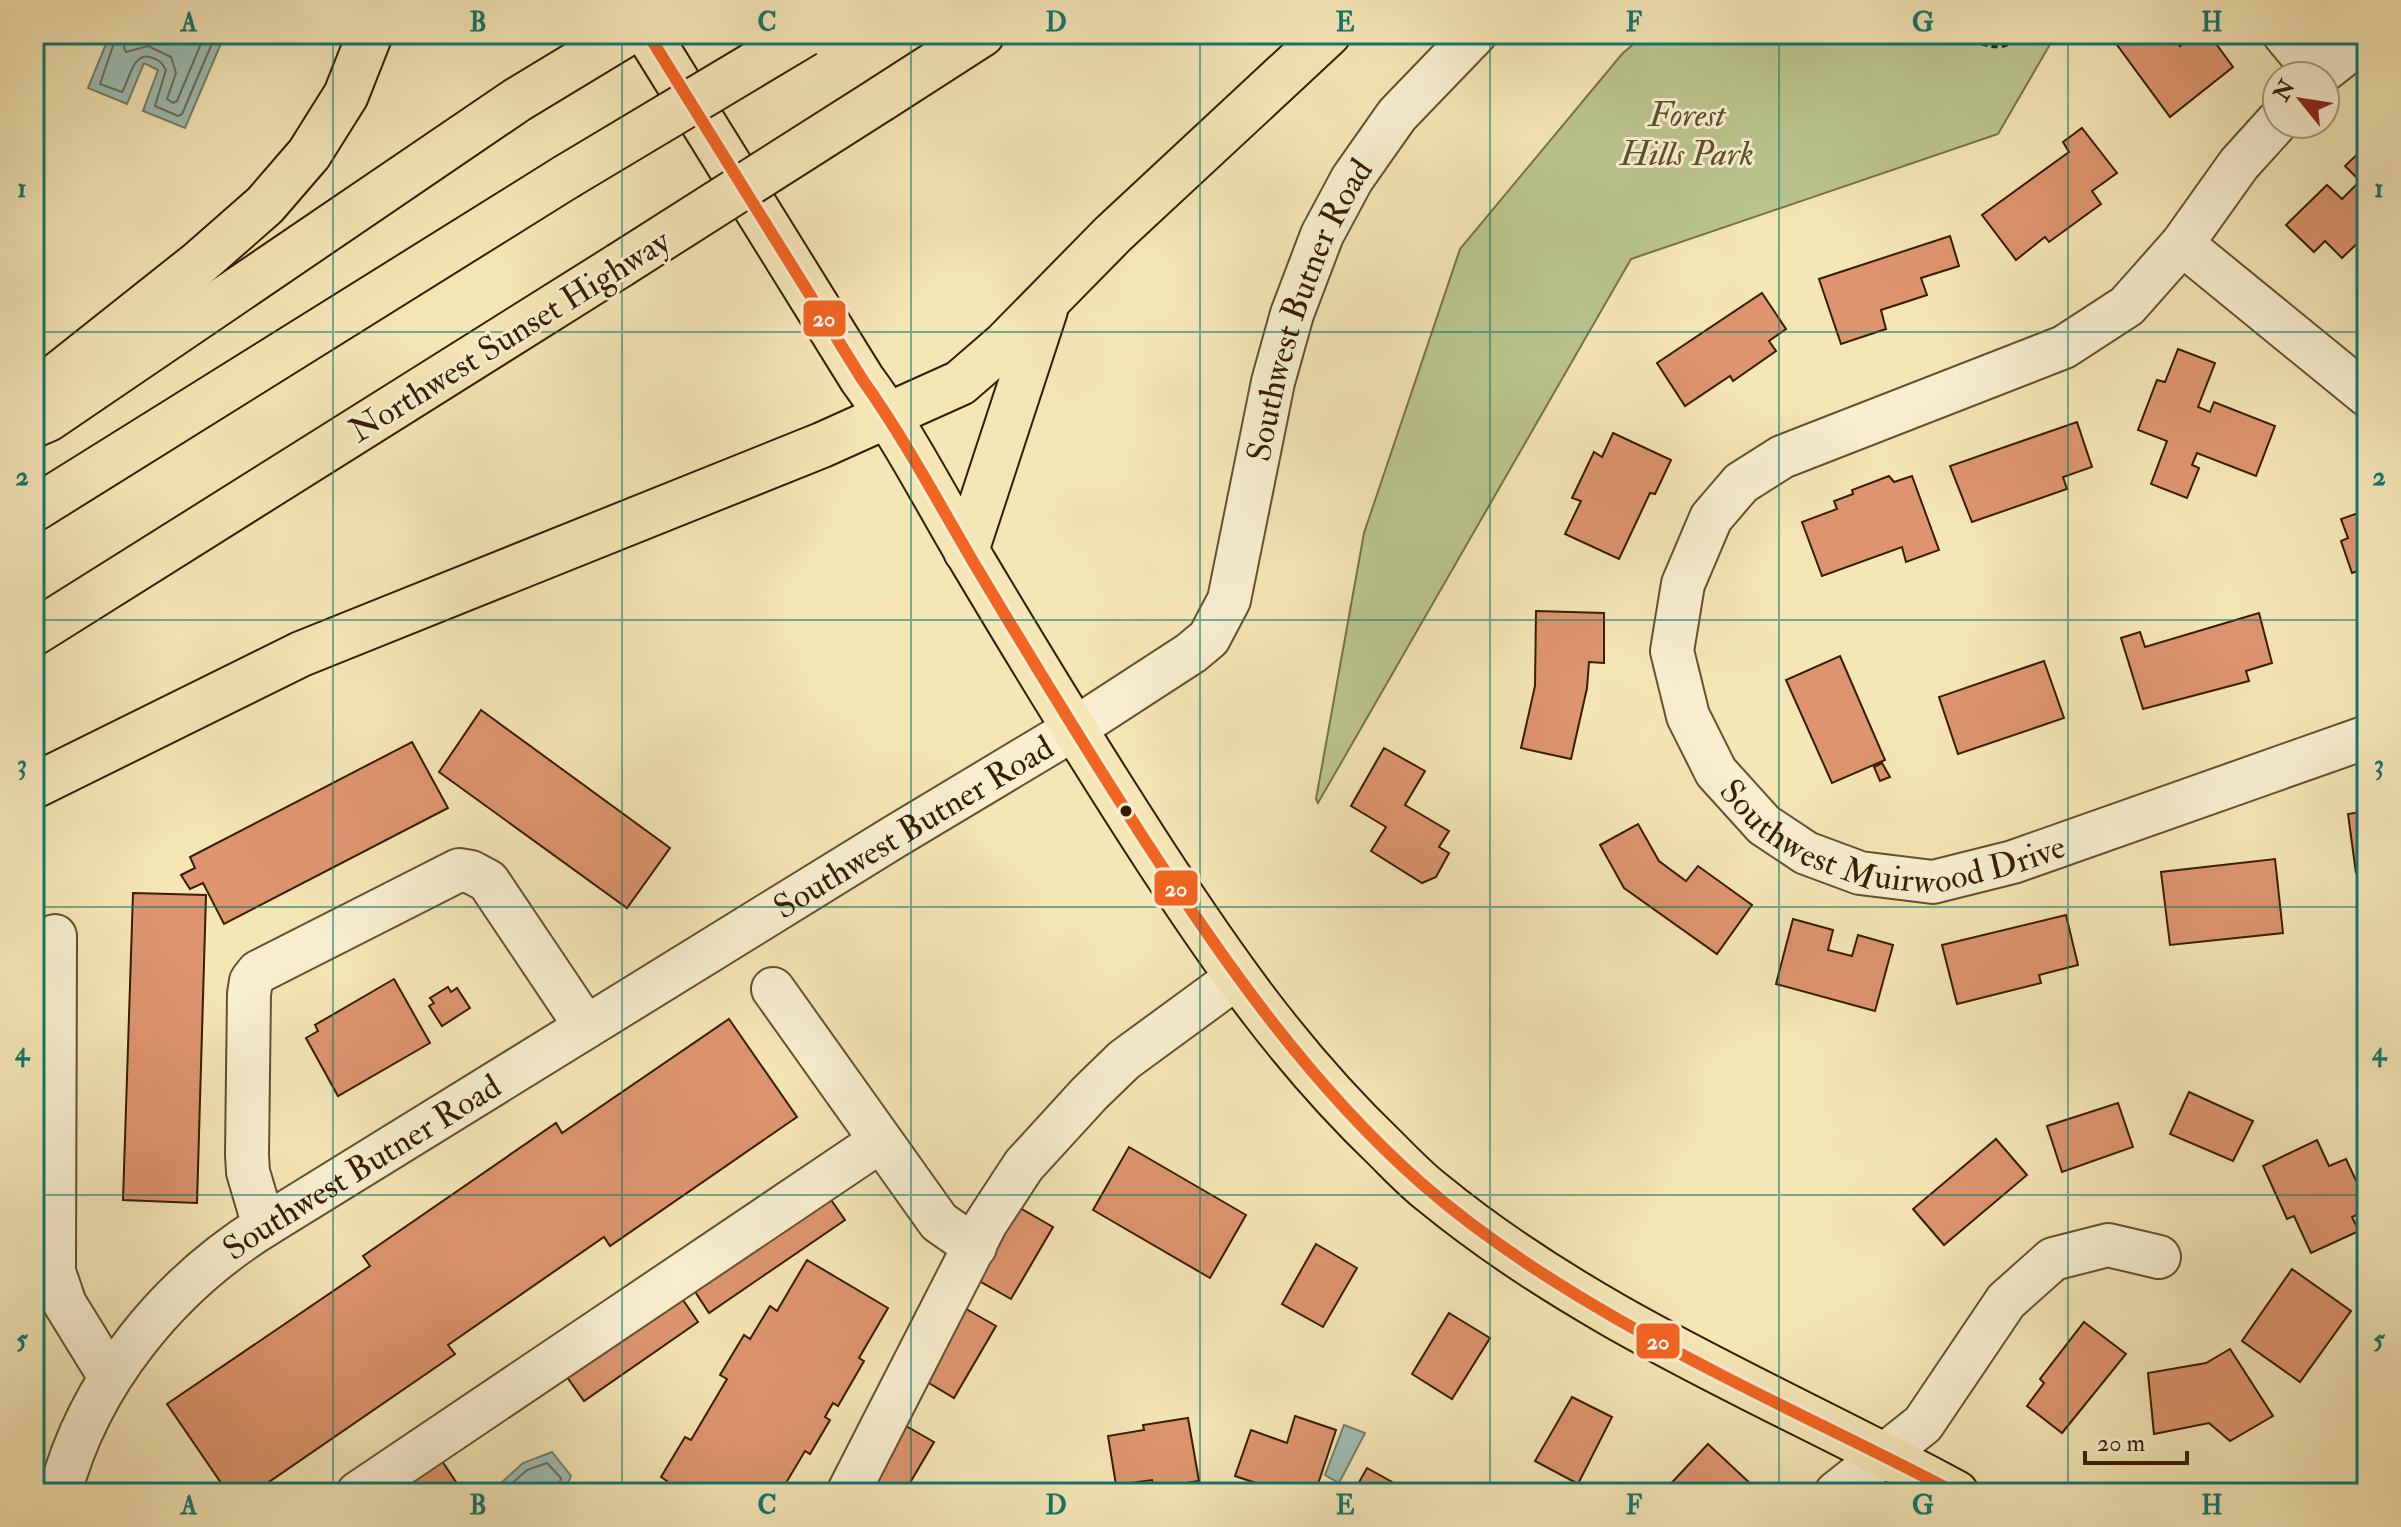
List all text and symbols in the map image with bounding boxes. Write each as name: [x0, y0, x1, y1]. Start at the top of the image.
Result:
text: A: [180, 7, 198, 39]
text: B: [469, 7, 487, 39]
text: C: [757, 7, 777, 39]
text: D: [1045, 7, 1067, 39]
text: E: [1336, 7, 1355, 39]
text: F: [1626, 7, 1643, 39]
text: G: [1912, 7, 1934, 39]
text: H: [2201, 7, 2223, 39]
north arrow: [2261, 60, 2341, 140]
text: N: [2267, 75, 2302, 107]
park label: Forest Hills Park: [1618, 94, 1754, 176]
street label: Southwest Butner Road: [1238, 150, 1383, 465]
text: 1: [17, 173, 27, 205]
text: 1: [2374, 173, 2384, 205]
street label: Northwest Sunset Highway: [341, 219, 679, 453]
line badge: 20: [802, 299, 847, 338]
text: 20: [813, 305, 835, 333]
text: 2: [15, 461, 29, 493]
text: 2: [2372, 461, 2386, 493]
street label: Southwest Butner Road: [766, 726, 1062, 929]
text: 3: [17, 749, 27, 781]
text: 3: [2374, 749, 2384, 781]
street label: Southwest Muirwood Drive: [1710, 771, 2071, 905]
unlabelled marker: [1118, 803, 1134, 819]
line badge: 20: [1153, 869, 1199, 907]
text: 20: [1165, 875, 1187, 903]
text: 4: [14, 1036, 31, 1068]
text: 4: [2371, 1036, 2388, 1068]
street label: Southwest Butner Road: [215, 1065, 509, 1270]
line badge: 20: [1635, 1322, 1681, 1360]
text: 5: [16, 1324, 28, 1356]
text: 5: [2373, 1324, 2385, 1356]
text: 20: [1647, 1328, 1669, 1356]
scale bar: [2085, 1415, 2187, 1465]
text: 20 m: [2097, 1428, 2146, 1459]
text: A: [180, 1490, 198, 1522]
text: B: [469, 1490, 487, 1522]
text: C: [757, 1490, 777, 1522]
text: D: [1045, 1490, 1067, 1522]
text: E: [1336, 1490, 1355, 1522]
text: F: [1626, 1490, 1643, 1522]
text: G: [1912, 1490, 1934, 1522]
text: H: [2201, 1490, 2223, 1522]

